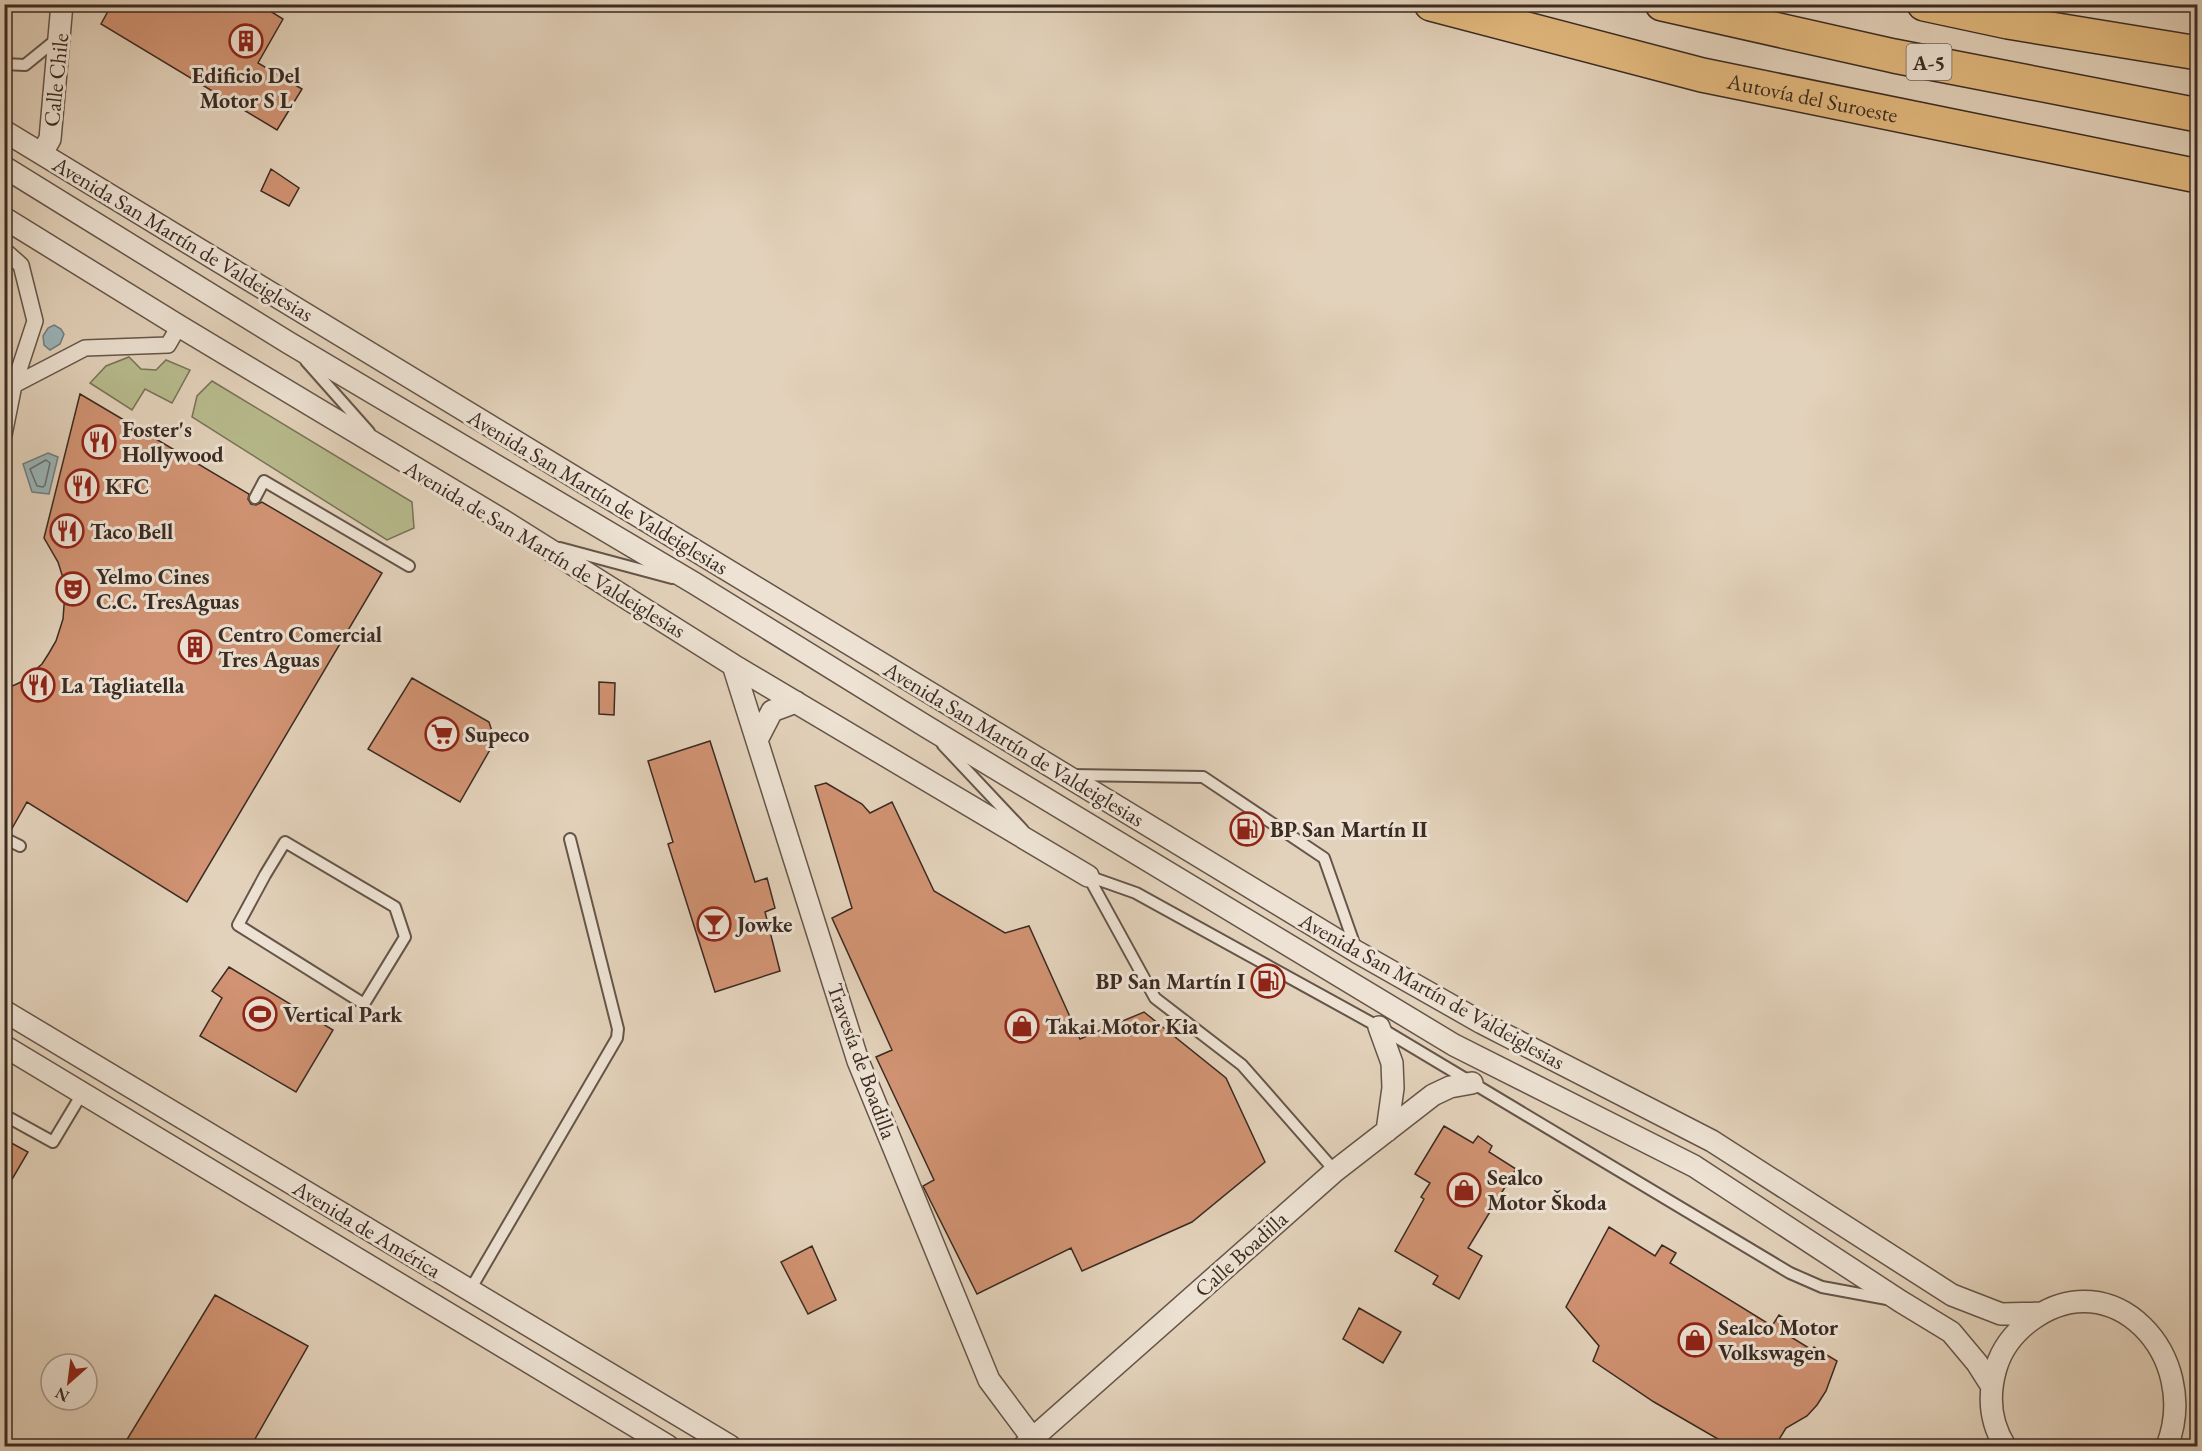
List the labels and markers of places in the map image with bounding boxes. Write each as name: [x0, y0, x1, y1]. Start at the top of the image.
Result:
building icon: Edificio Del Motor S L: [228, 23, 264, 59]
place label: Edificio Del Motor S L: [192, 61, 300, 115]
place label: Foster's Hollywood: [122, 415, 224, 469]
restaurant icon: Foster's Hollywood: [81, 424, 117, 460]
restaurant icon: KFC: [64, 468, 100, 504]
place label: KFC: [105, 472, 149, 501]
restaurant icon: Taco Bell: [49, 513, 85, 549]
place label: Taco Bell: [90, 517, 173, 546]
place label: Yelmo Cines C.C. TresAguas: [96, 562, 239, 616]
theatre icon: Yelmo Cines C.C. TresAguas: [55, 571, 91, 607]
place label: Centro Comercial Tres Aguas: [218, 620, 382, 674]
building icon: Centro Comercial Tres Aguas: [177, 629, 213, 665]
restaurant icon: La Tagliatella: [20, 667, 56, 703]
place label: La Tagliatella: [61, 671, 185, 700]
supermarket icon: Supeco: [424, 716, 460, 752]
place label: Supeco: [465, 720, 529, 749]
fuel station icon: BP San Martín II: [1229, 811, 1265, 847]
place label: BP San Martín II: [1270, 815, 1427, 844]
bar icon: Jowke: [696, 906, 732, 942]
place label: Jowke: [735, 910, 793, 939]
fuel station icon: BP San Martín I: [1250, 963, 1286, 999]
place label: BP San Martín I: [1096, 967, 1245, 996]
sports icon: Vertical Park: [242, 996, 278, 1032]
place label: Vertical Park: [283, 1000, 403, 1029]
shop icon: Takai Motor Kia: [1004, 1008, 1040, 1044]
place label: Takai Motor Kia: [1045, 1012, 1199, 1041]
place label: Sealco Motor Škoda: [1487, 1163, 1607, 1217]
shop icon: Sealco Motor Škoda: [1446, 1172, 1482, 1208]
place label: Sealco Motor Volkswagen: [1718, 1313, 1839, 1367]
shop icon: Sealco Motor Volkswagen: [1677, 1322, 1713, 1358]

